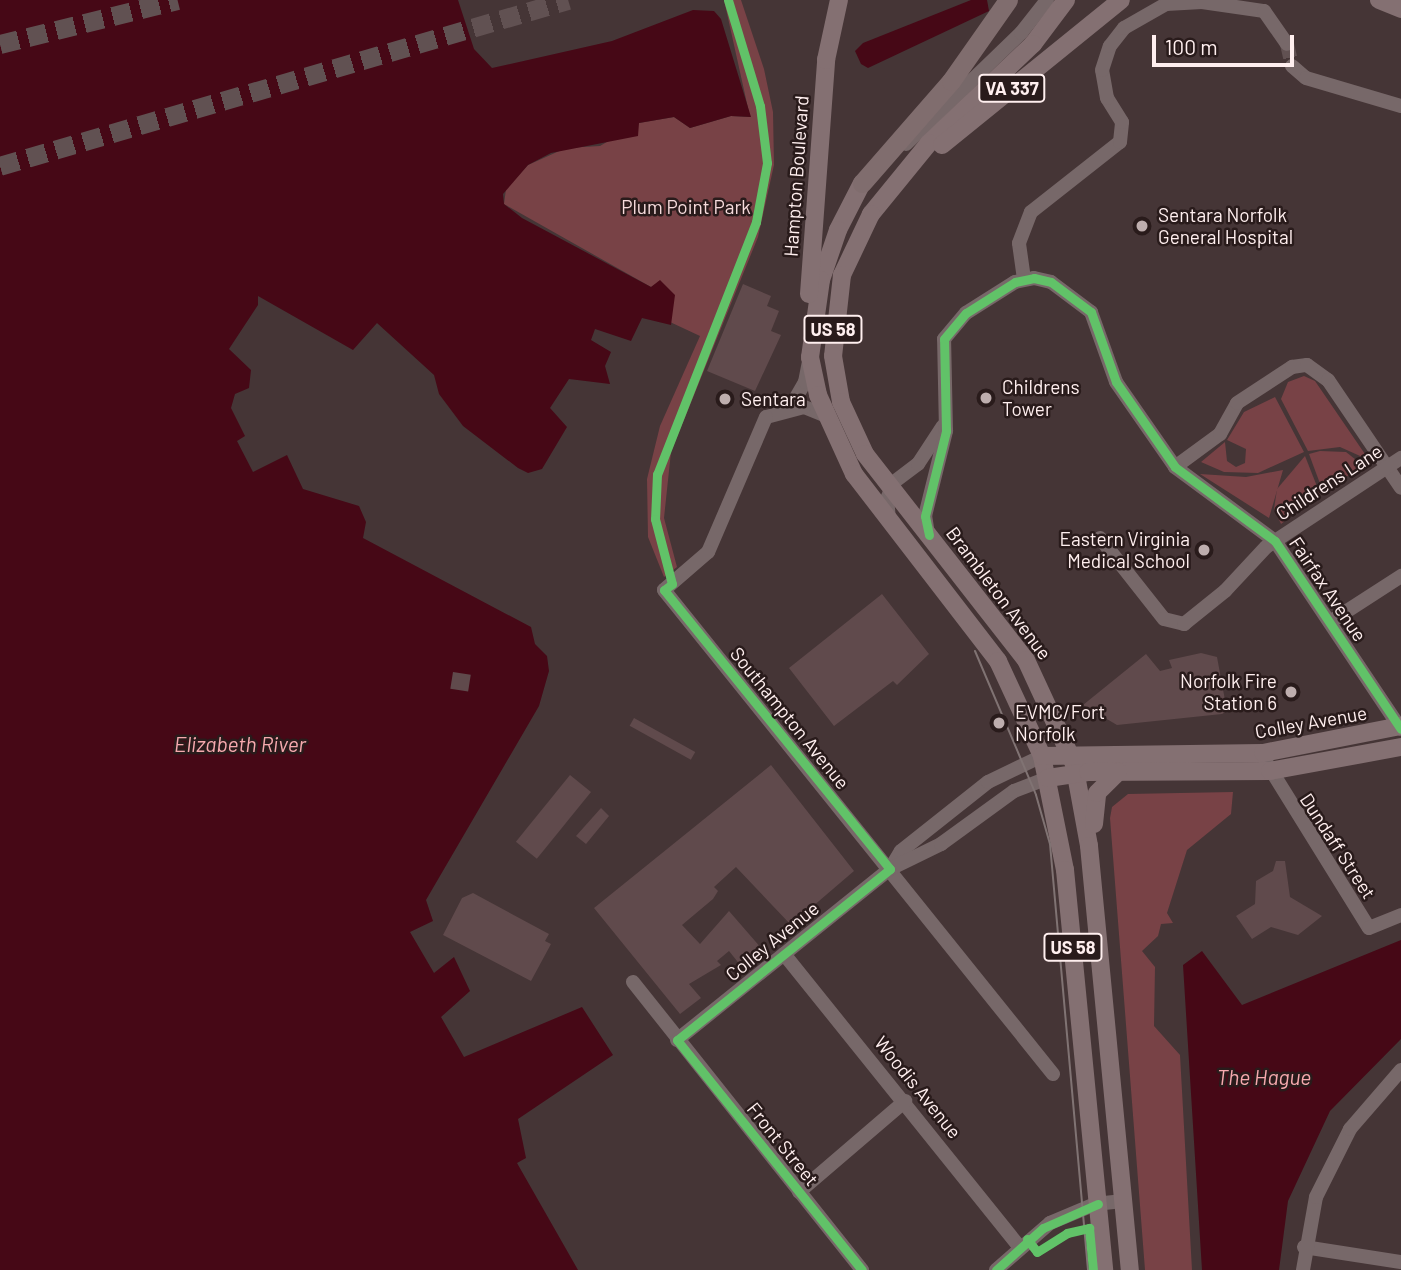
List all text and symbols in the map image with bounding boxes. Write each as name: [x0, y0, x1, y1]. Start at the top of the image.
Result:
scale bar: [1156, 21, 1298, 65]
text: 100 m: [1165, 34, 1218, 59]
road number: VA 337: [977, 74, 1047, 102]
street label: Hampton Boulevard: [779, 95, 813, 257]
park label: Plum Point Park: [621, 196, 751, 218]
place label: Sentara Norfolk General Hospital: [1158, 204, 1293, 248]
marker: Sentara Norfolk General Hospital: [1132, 216, 1152, 236]
road number: US 58: [803, 314, 863, 344]
place label: Childrens Tower: [1002, 376, 1080, 420]
place label: Sentara: [741, 388, 806, 410]
marker: Childrens Tower: [976, 388, 996, 408]
marker: Sentara: [715, 389, 735, 409]
street label: Childrens Lane: [1272, 439, 1386, 525]
street label: Brambleton Avenue: [942, 522, 1056, 664]
place label: Eastern Virginia Medical School: [1059, 528, 1190, 572]
street label: Fairfax Avenue: [1285, 532, 1371, 646]
marker: Eastern Virginia Medical School: [1196, 542, 1212, 558]
street label: Southampton Avenue: [726, 642, 854, 794]
place label: Norfolk Fire Station 6: [1180, 670, 1277, 714]
marker: Norfolk Fire Station 6: [1283, 684, 1299, 700]
place label: EVMC/Fort Norfolk: [1015, 701, 1105, 745]
street label: Colley Avenue: [1253, 701, 1369, 743]
marker: EVMC/Fort Norfolk: [989, 713, 1009, 733]
water label: Elizabeth River: [174, 731, 306, 757]
street label: Dundaff Street: [1295, 789, 1381, 903]
street label: Colley Avenue: [721, 896, 823, 986]
road number: US 58: [1043, 932, 1103, 962]
street label: Woodis Avenue: [870, 1031, 966, 1143]
water label: The Hague: [1217, 1064, 1311, 1090]
street label: Front Street: [742, 1098, 824, 1190]

